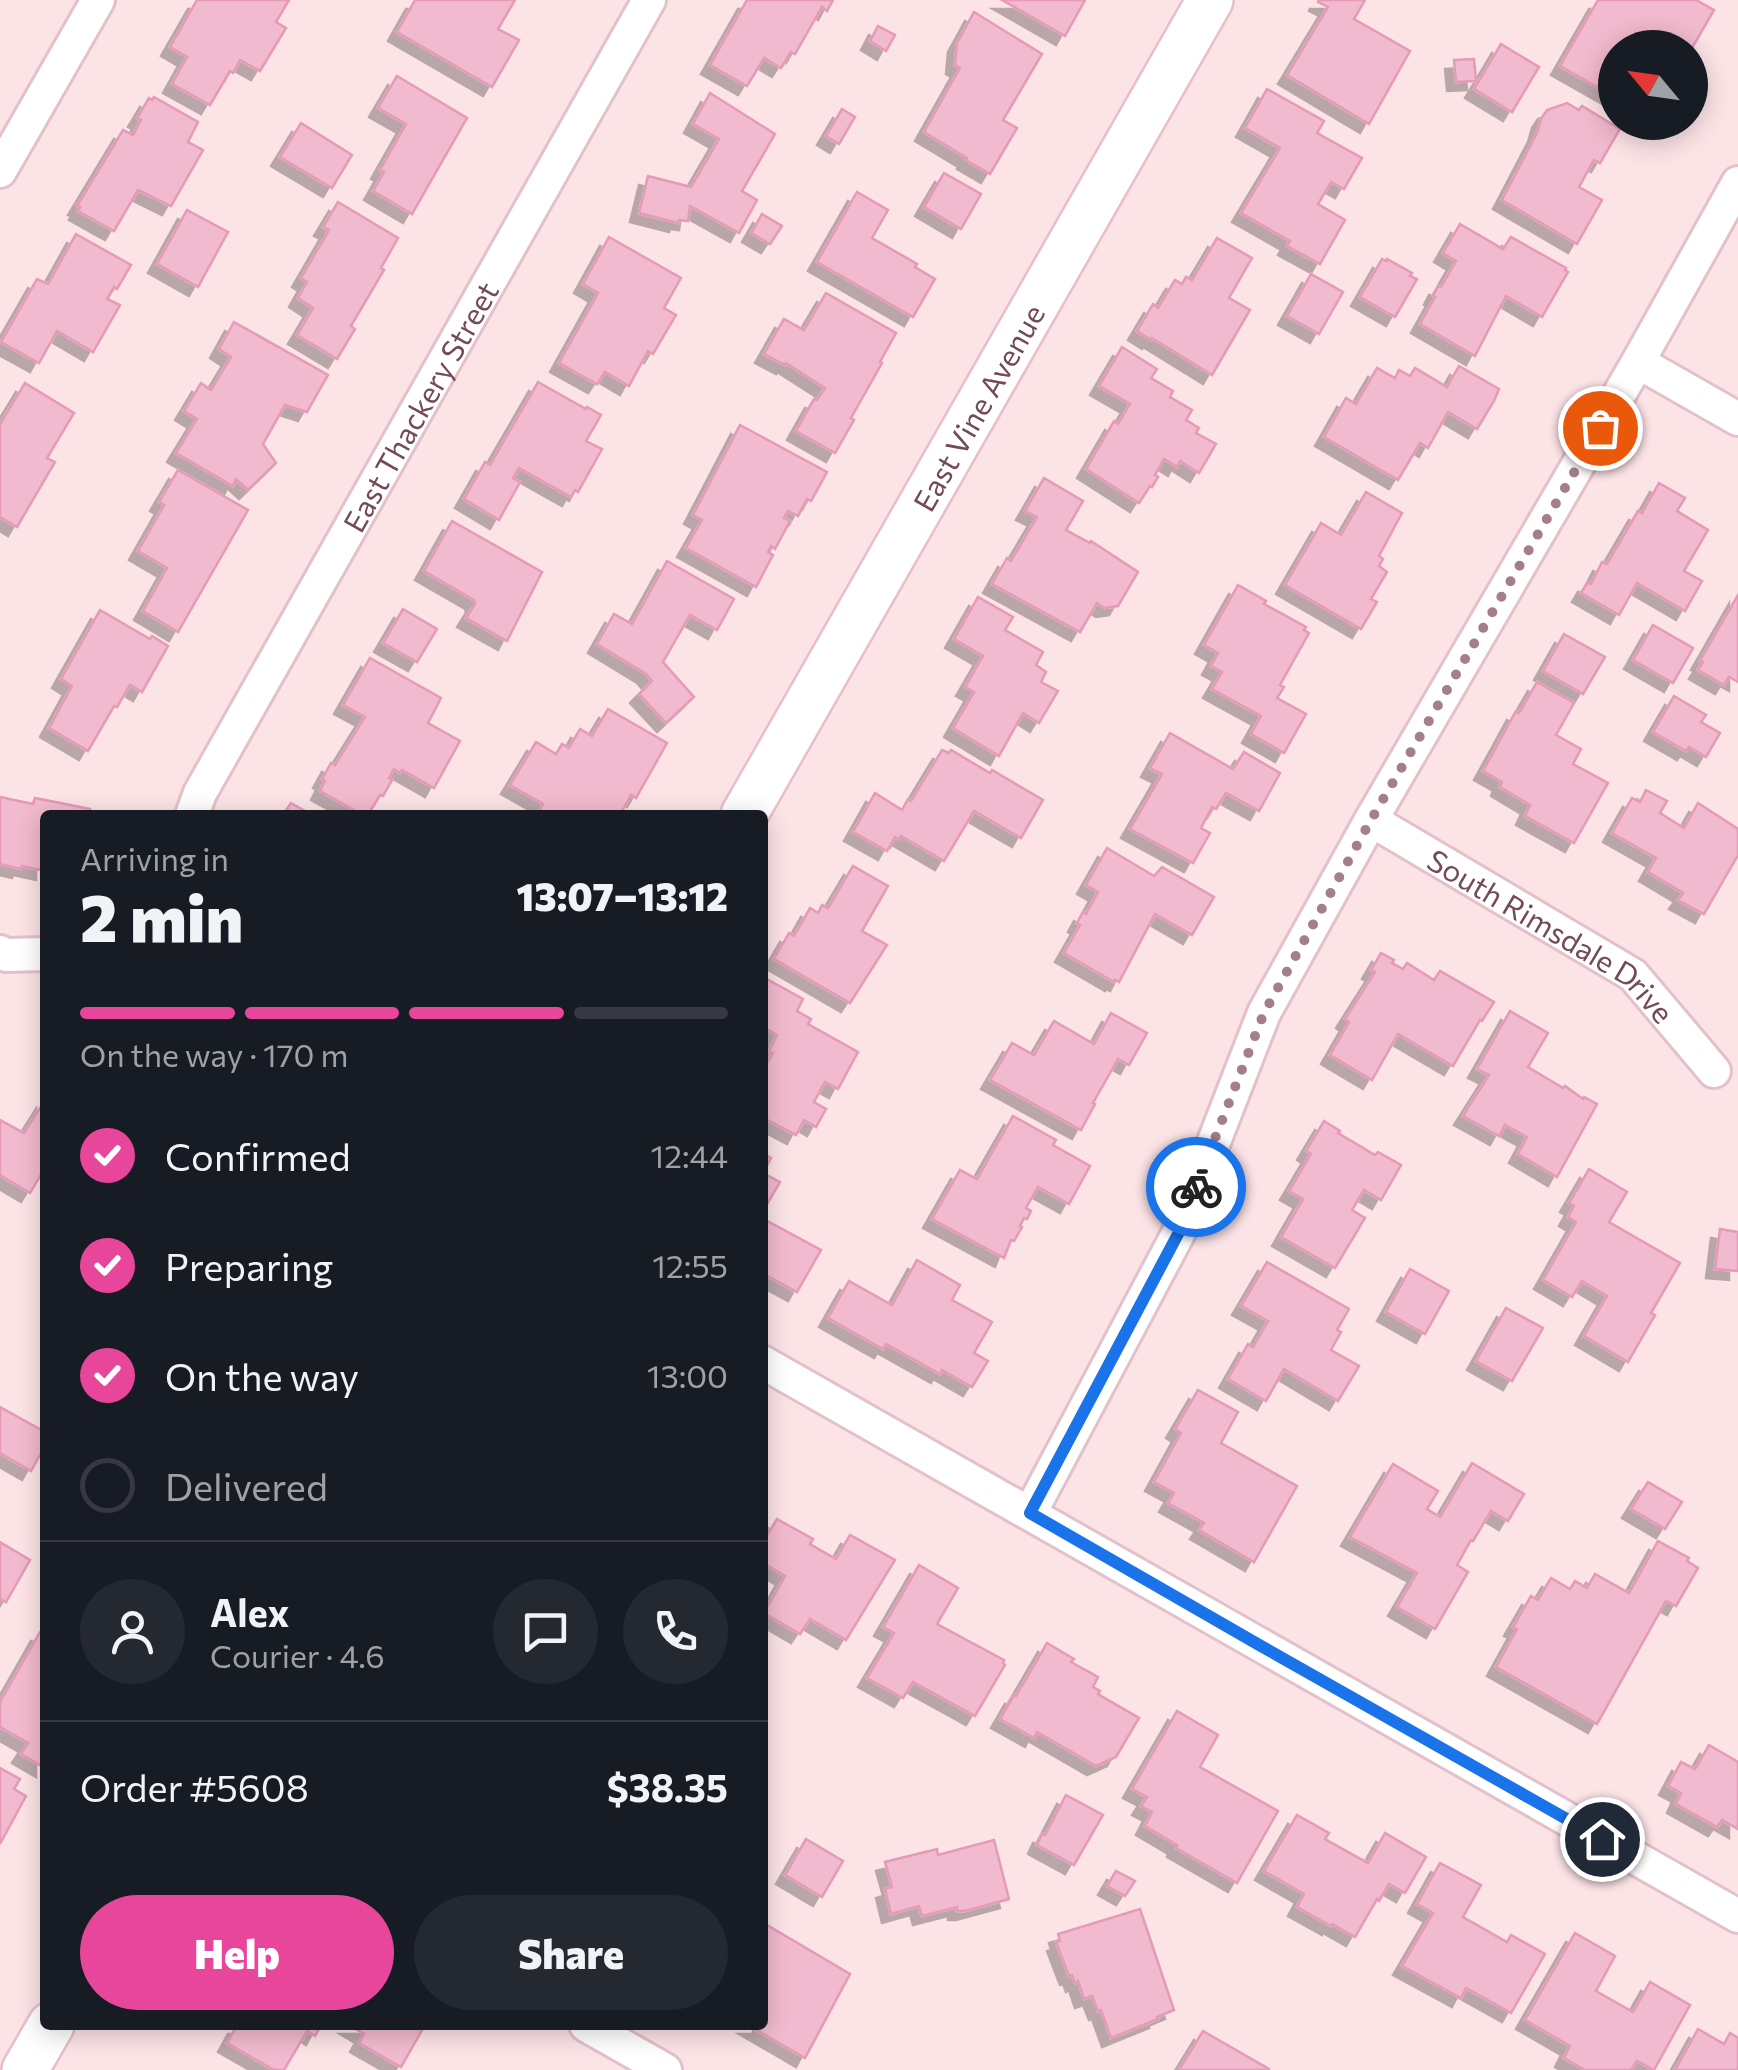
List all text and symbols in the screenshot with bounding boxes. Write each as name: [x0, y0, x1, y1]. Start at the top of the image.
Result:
north arrow: [1598, 30, 1708, 140]
map controls: [1598, 30, 1708, 140]
street label: East Thackery Street: [334, 274, 505, 538]
street label: East Vine Avenue: [904, 297, 1051, 517]
pin: [1558, 386, 1643, 471]
icon: bag: [1573, 401, 1628, 456]
text: Arriving in: [80, 838, 229, 878]
street label: South Rimsdale Drive: [1422, 840, 1683, 1029]
text: 13:07–13:12: [517, 872, 728, 919]
text: 2 min: [80, 876, 243, 955]
text: On the way · 170 m: [80, 1034, 349, 1074]
icon: check: [80, 1128, 135, 1183]
text: Confirmed: [165, 1132, 351, 1179]
text: 12:44: [651, 1135, 728, 1175]
courier: [1146, 1137, 1246, 1237]
icon: bike: [1169, 1160, 1224, 1215]
icon: check: [80, 1238, 135, 1293]
text: Preparing: [165, 1242, 333, 1289]
text: 12:55: [652, 1245, 728, 1285]
icon: check: [80, 1348, 135, 1403]
text: On the way: [165, 1352, 359, 1399]
text: 13:00: [647, 1355, 728, 1395]
text: Delivered: [165, 1462, 328, 1509]
button: person: [80, 1579, 185, 1684]
button: chat: [493, 1579, 598, 1684]
button: phone: [623, 1579, 728, 1684]
text: Alex: [210, 1588, 289, 1635]
text: Courier · 4.6: [210, 1635, 385, 1675]
text: Order #5608: [80, 1763, 309, 1810]
text: $38.35: [607, 1763, 728, 1810]
pin: [1560, 1797, 1645, 1882]
icon: home: [1575, 1812, 1630, 1867]
button: Help: [80, 1895, 394, 2010]
button: Share: [414, 1895, 728, 2010]

